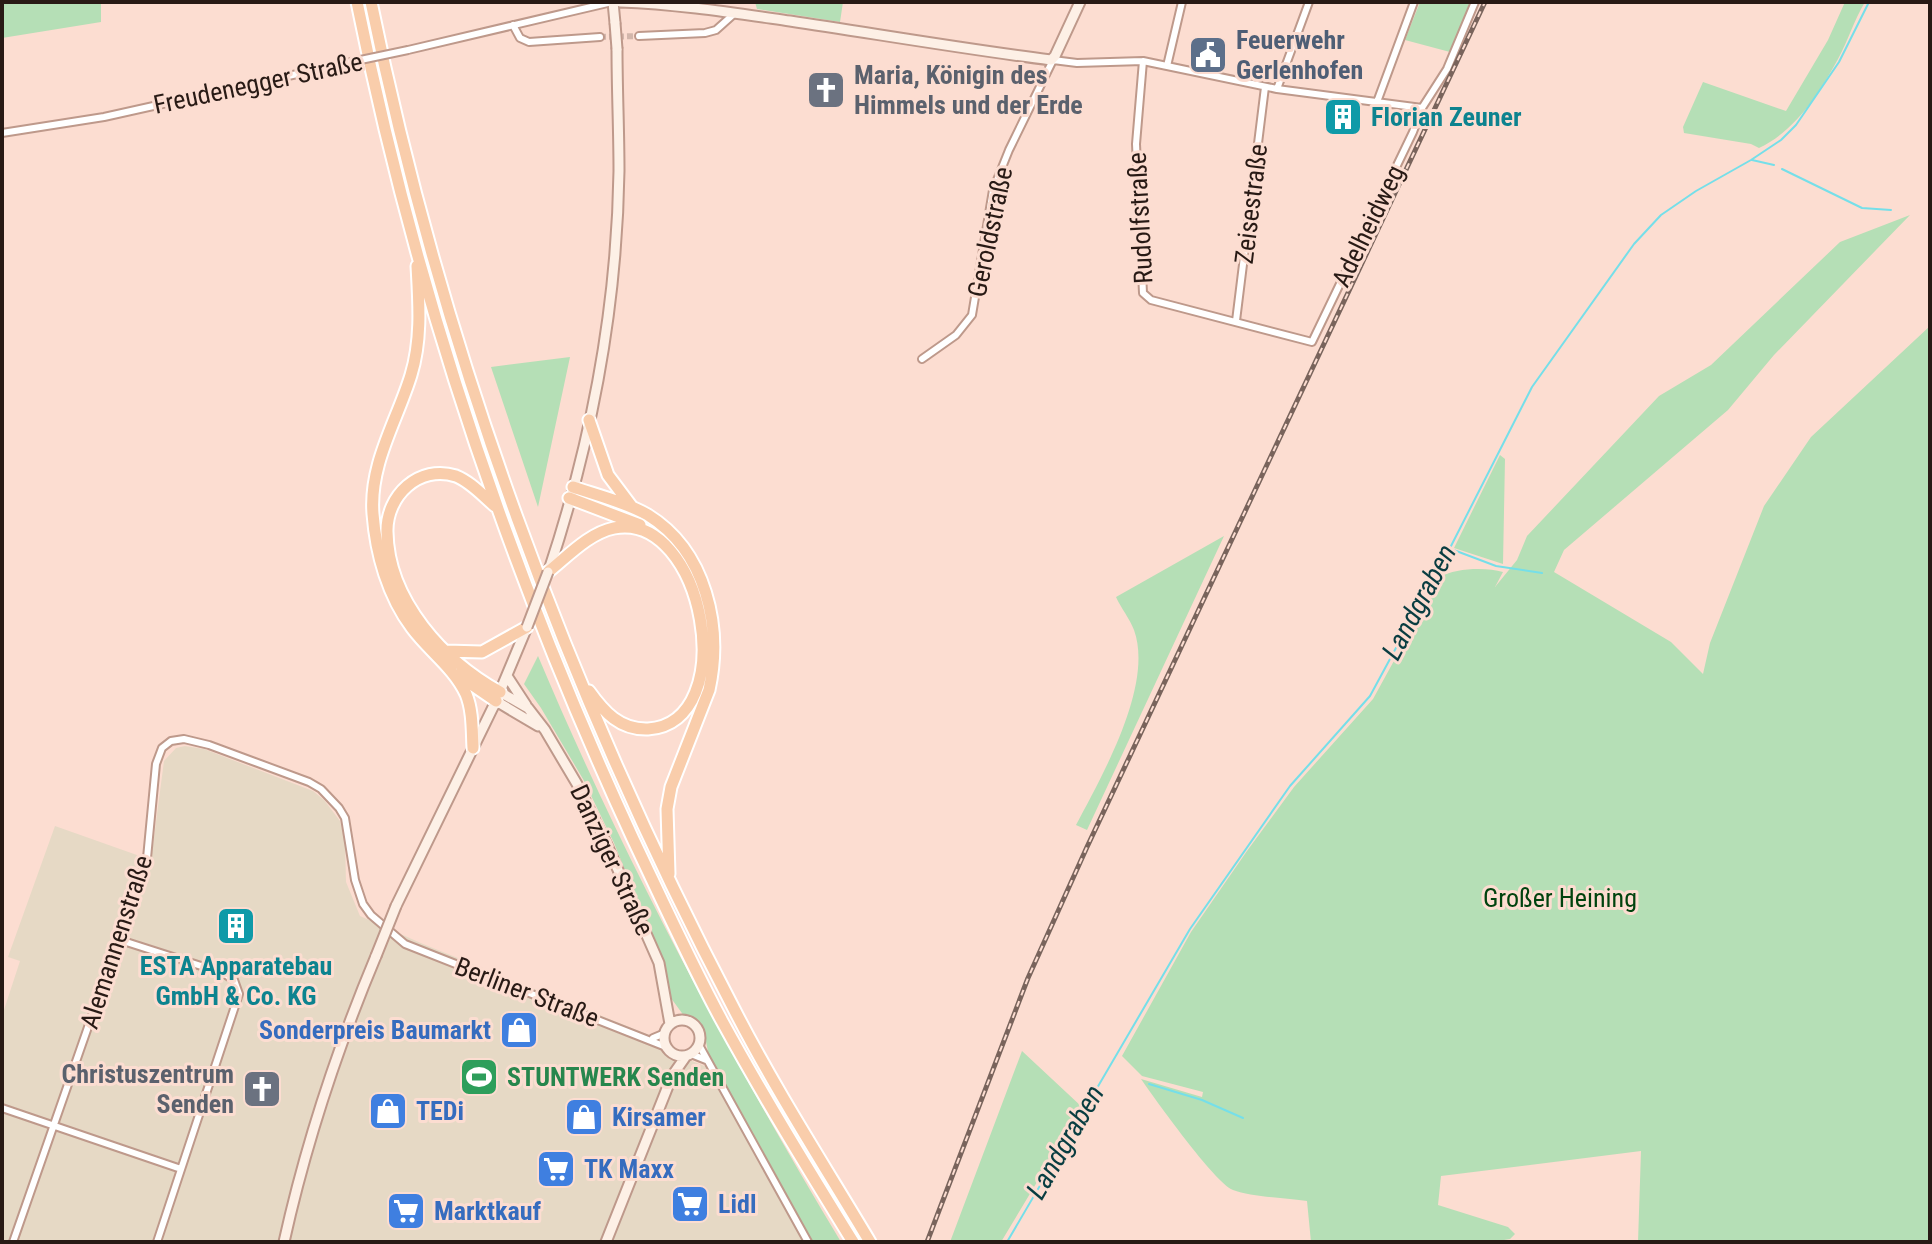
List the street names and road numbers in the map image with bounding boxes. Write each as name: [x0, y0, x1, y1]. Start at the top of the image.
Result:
street label: Freudenegger Straße: [151, 46, 365, 120]
street label: Zeisestraße: [1229, 142, 1273, 266]
street label: Rudolfstraße: [1122, 151, 1158, 285]
street label: Adelheidweg: [1326, 160, 1410, 292]
street label: Geroldstraße: [962, 164, 1018, 300]
street label: Danziger Straße: [564, 780, 660, 940]
street label: Alemannenstraße: [74, 852, 158, 1032]
street label: Berliner Straße: [451, 951, 603, 1033]

